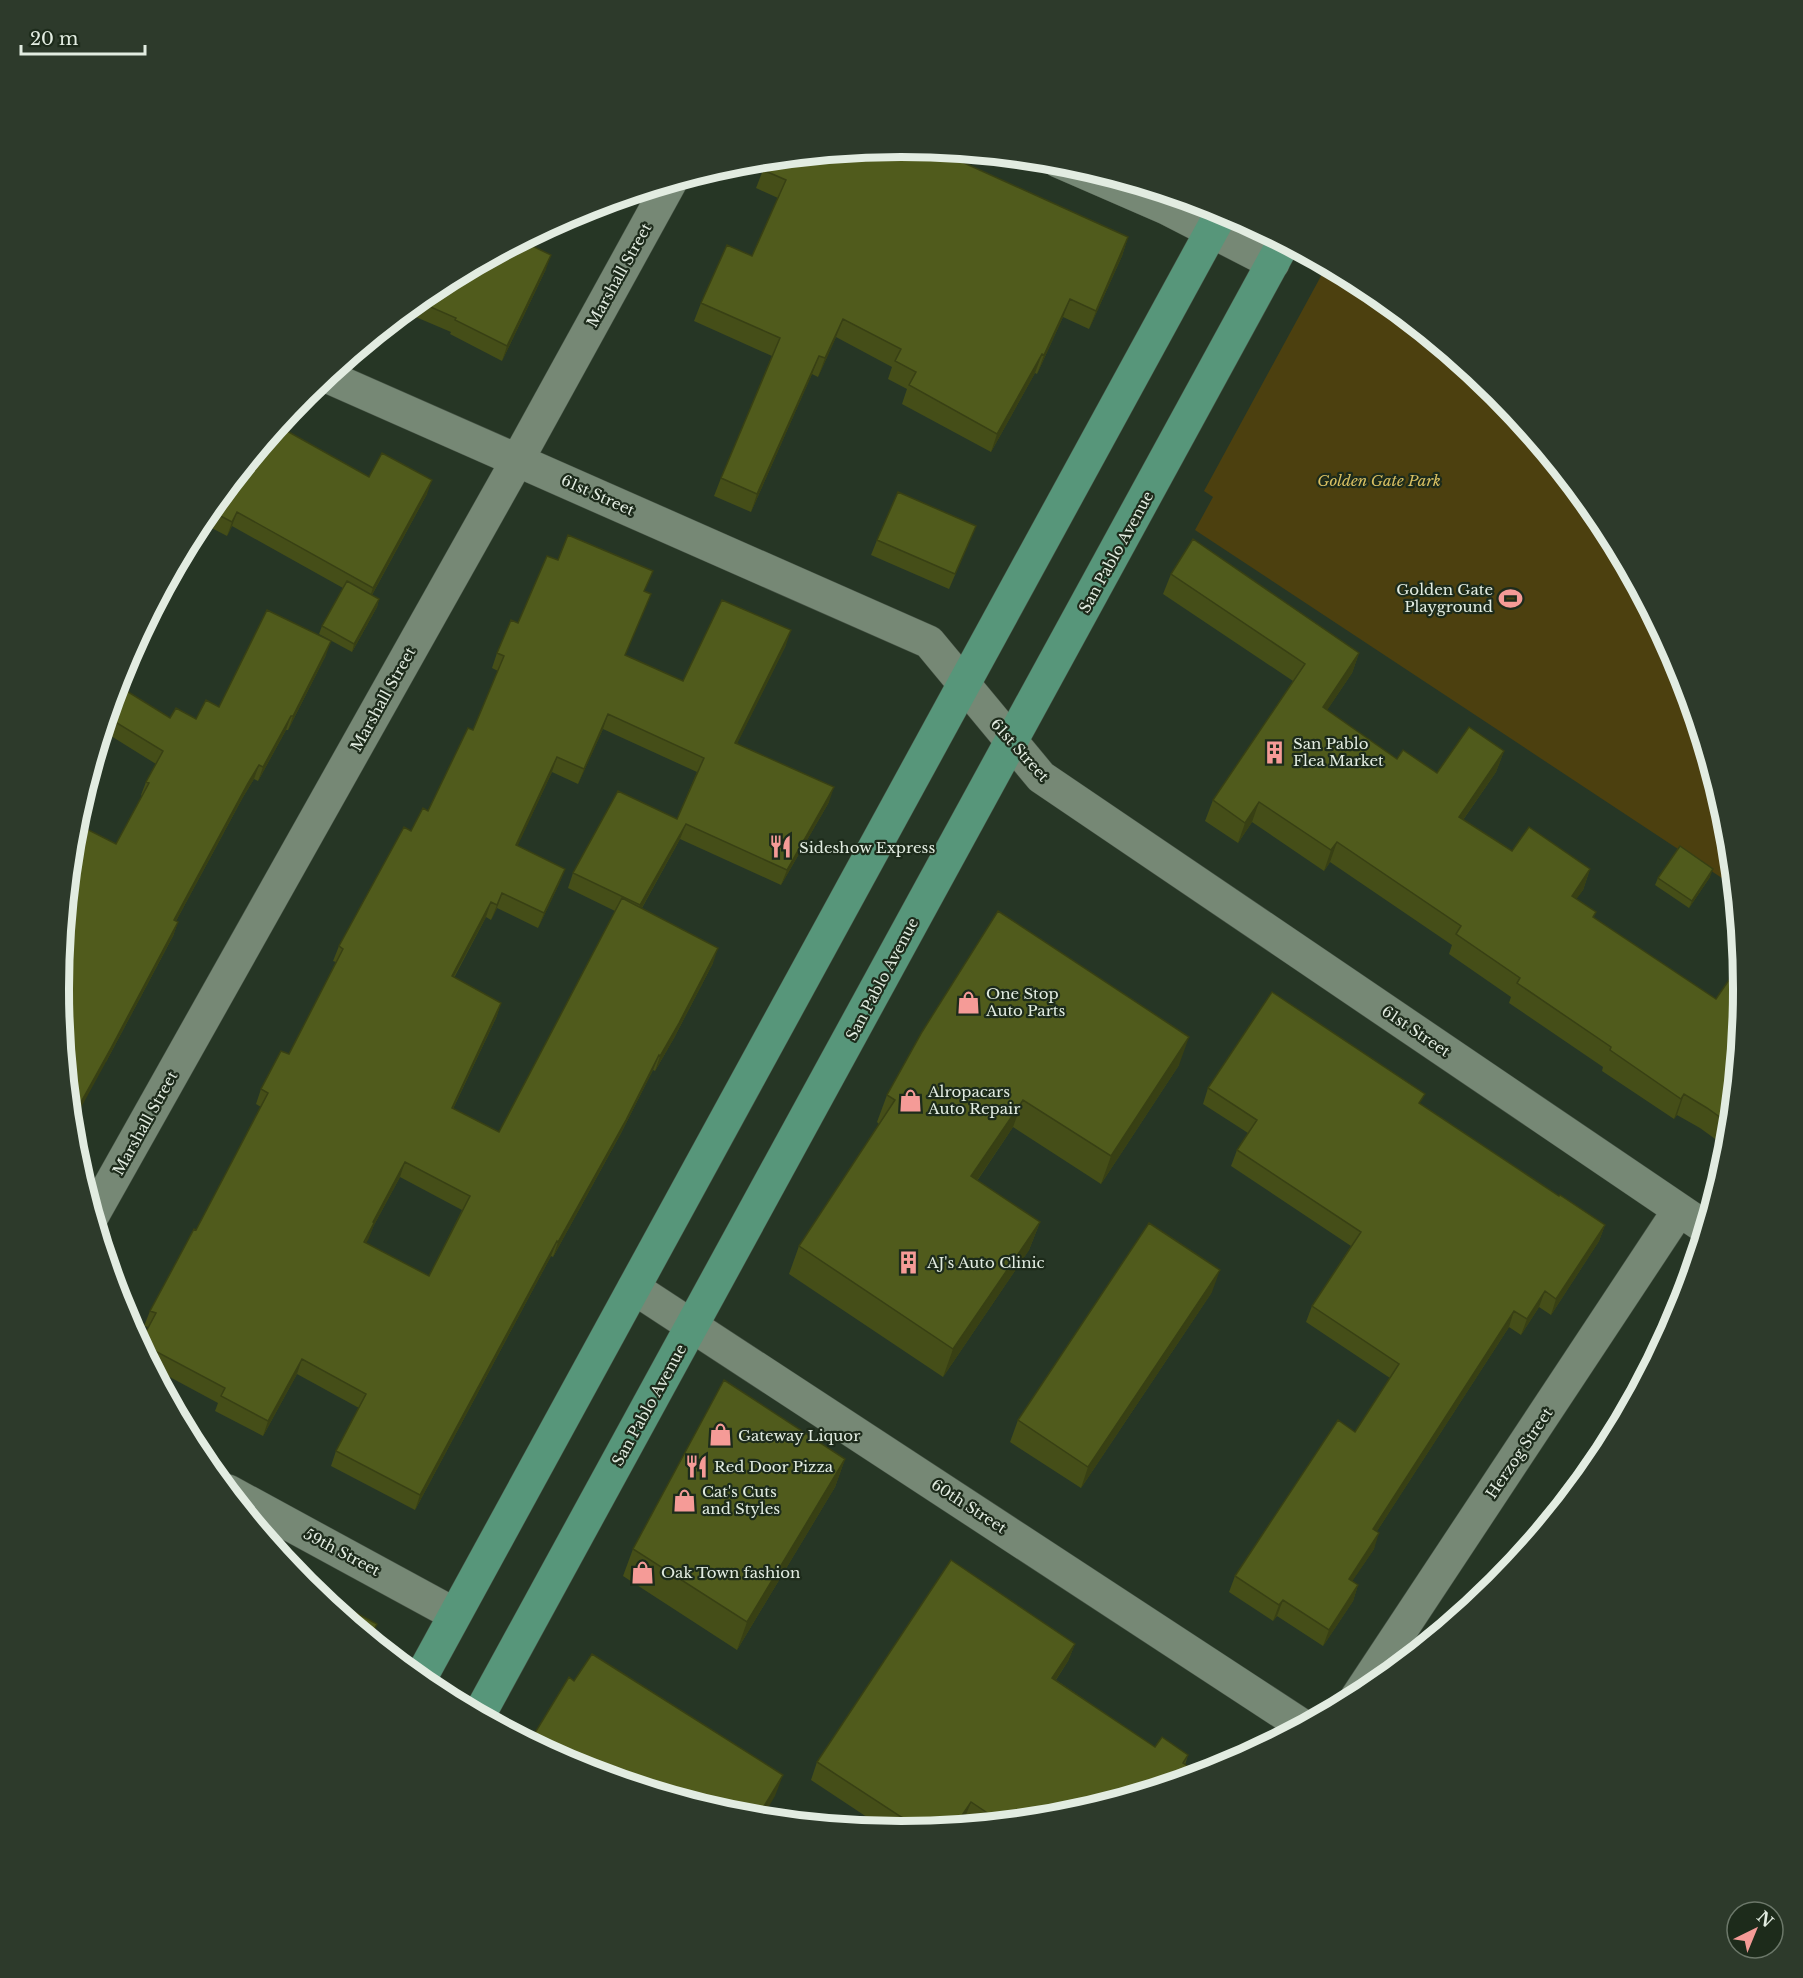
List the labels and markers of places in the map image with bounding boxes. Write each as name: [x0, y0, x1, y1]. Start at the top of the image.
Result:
place label: Golden Gate Playground: [1396, 580, 1493, 616]
sports icon: Golden Gate Playground: [1498, 585, 1524, 611]
place label: San Pablo Flea Market: [1293, 734, 1384, 770]
building icon: San Pablo Flea Market: [1262, 739, 1288, 765]
restaurant icon: Sideshow Express: [768, 834, 794, 860]
place label: Sideshow Express: [799, 838, 935, 857]
place label: One Stop Auto Parts: [985, 984, 1065, 1020]
shop icon: One Stop Auto Parts: [955, 989, 981, 1015]
place label: Alropacars Auto Repair: [927, 1082, 1021, 1118]
shop icon: Alropacars Auto Repair: [897, 1087, 923, 1113]
building icon: AJ's Auto Clinic: [896, 1249, 922, 1275]
place label: AJ's Auto Clinic: [926, 1253, 1045, 1272]
shop icon: Gateway Liquor: [707, 1422, 733, 1448]
place label: Gateway Liquor: [738, 1426, 861, 1445]
restaurant icon: Red Door Pizza: [683, 1453, 709, 1479]
place label: Red Door Pizza: [714, 1457, 834, 1476]
place label: Cat's Cuts and Styles: [702, 1482, 780, 1518]
shop icon: Cat's Cuts and Styles: [671, 1487, 697, 1513]
shop icon: Oak Town fashion: [630, 1559, 656, 1585]
place label: Oak Town fashion: [661, 1563, 800, 1582]

